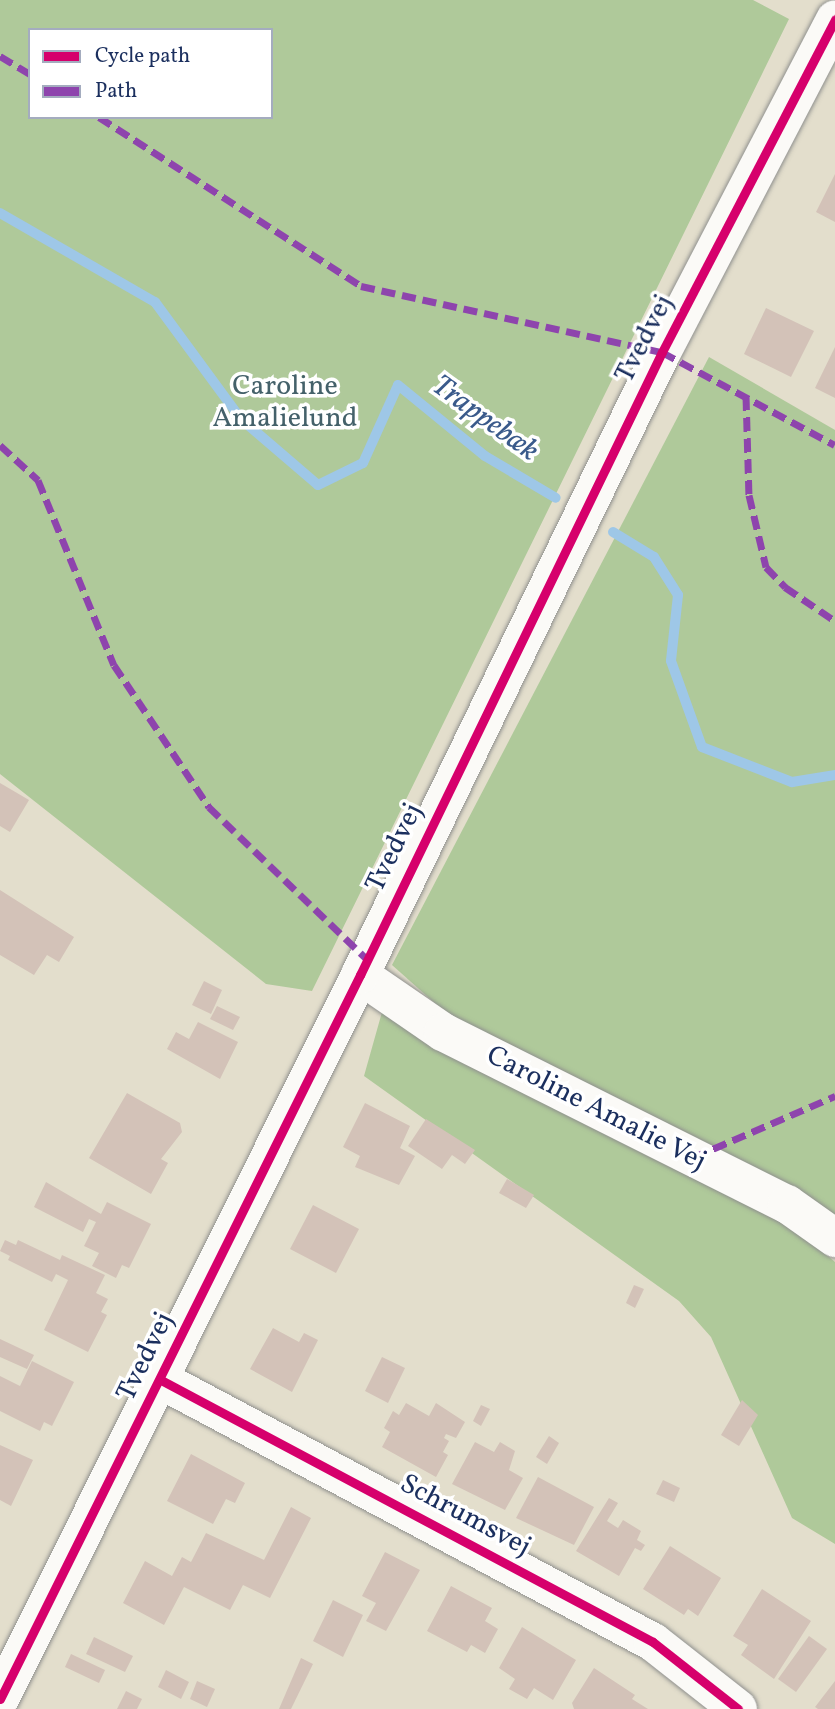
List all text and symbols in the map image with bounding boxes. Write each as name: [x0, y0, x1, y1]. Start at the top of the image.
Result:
legend: [28, 28, 273, 119]
text: Cycle path: [95, 42, 190, 71]
text: Path: [95, 77, 137, 106]
street label: Tvedvej: [609, 289, 681, 389]
water label: Trappebæk: [425, 368, 545, 470]
park label: Caroline Amalielund: [212, 370, 358, 436]
street label: Tvedvej: [359, 798, 431, 898]
street label: Caroline Amalie Vej: [480, 1039, 712, 1179]
street label: Tvedvej: [110, 1307, 182, 1407]
street label: Schrumsvej: [394, 1468, 536, 1564]

